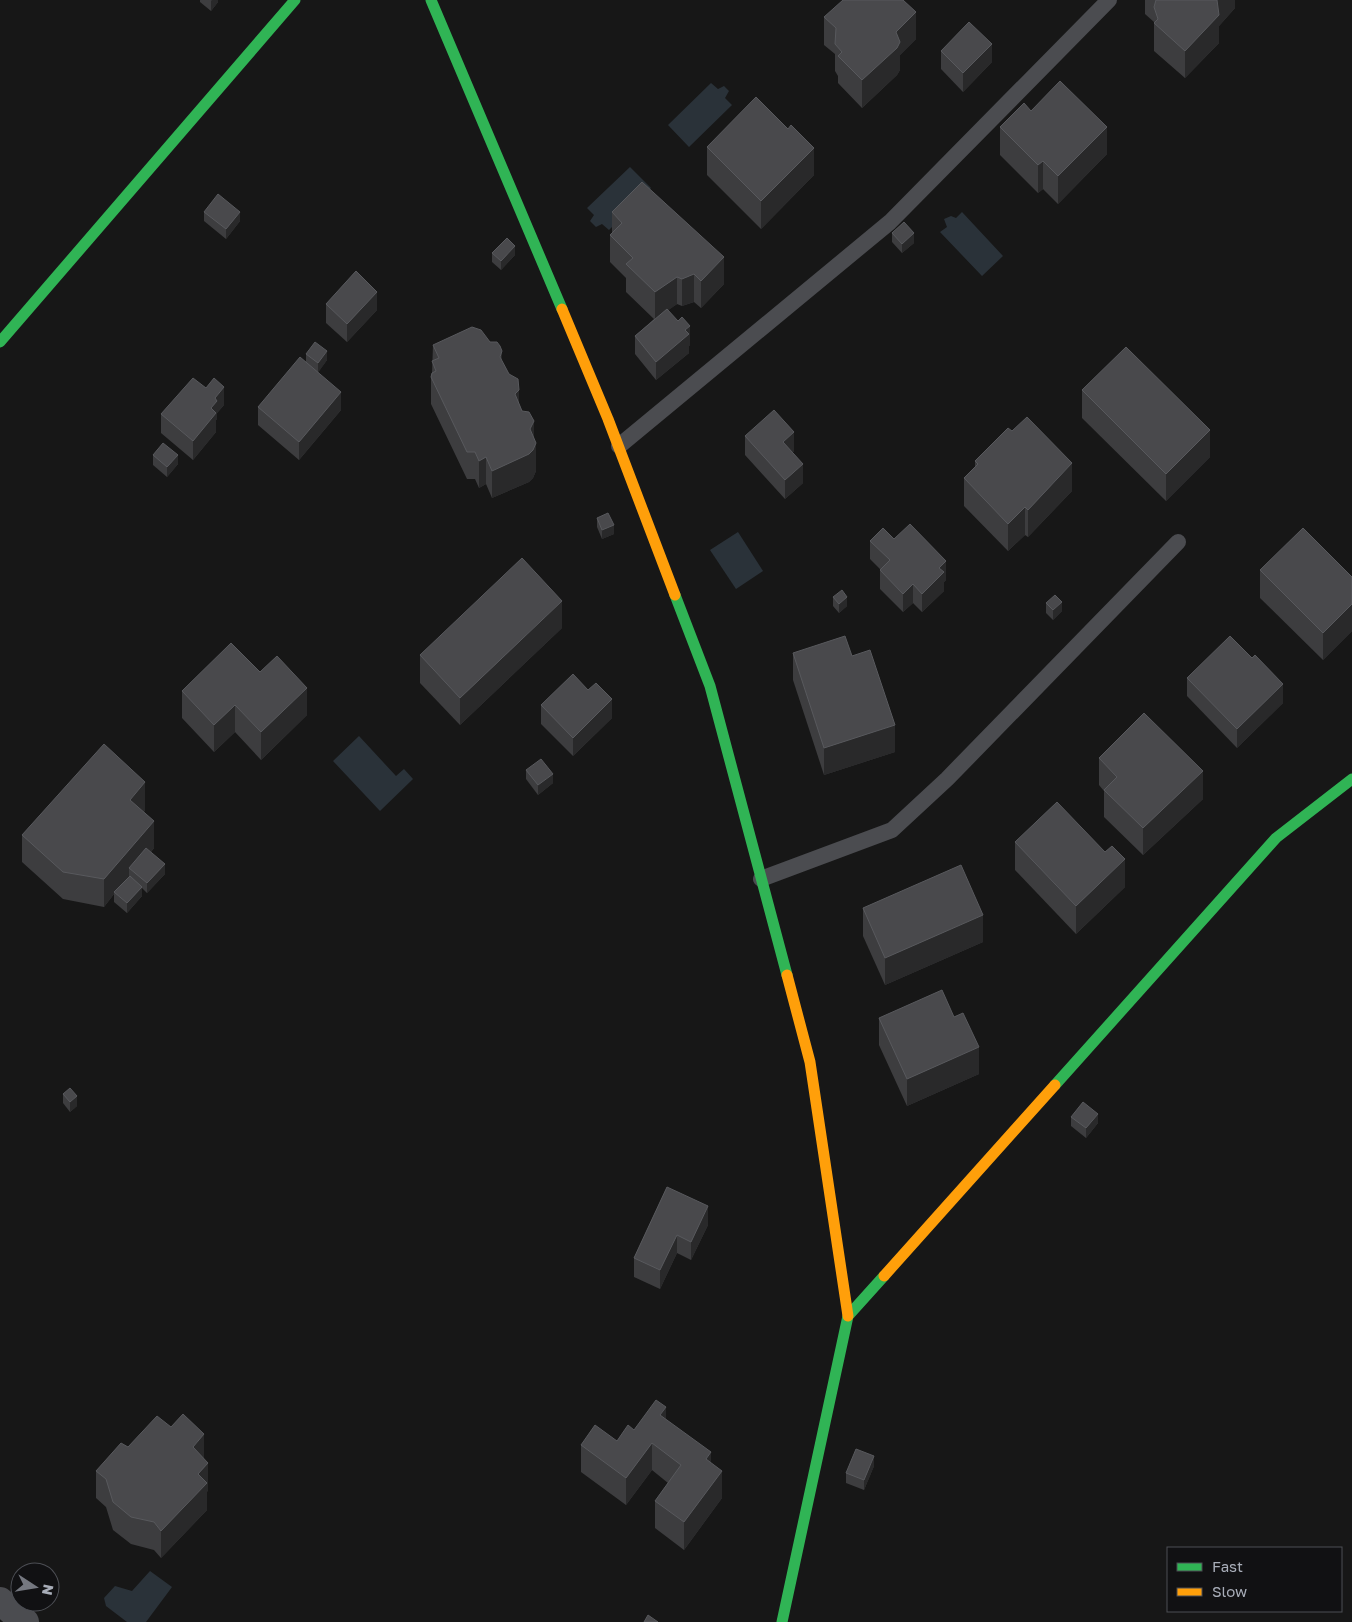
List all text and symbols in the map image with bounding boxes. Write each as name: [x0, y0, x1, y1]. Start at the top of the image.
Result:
legend: [1167, 1547, 1342, 1612]
text: Fast: [1212, 1557, 1243, 1575]
north arrow: [10, 1562, 60, 1612]
text: Slow: [1212, 1582, 1247, 1600]
text: N: [39, 1583, 58, 1597]

